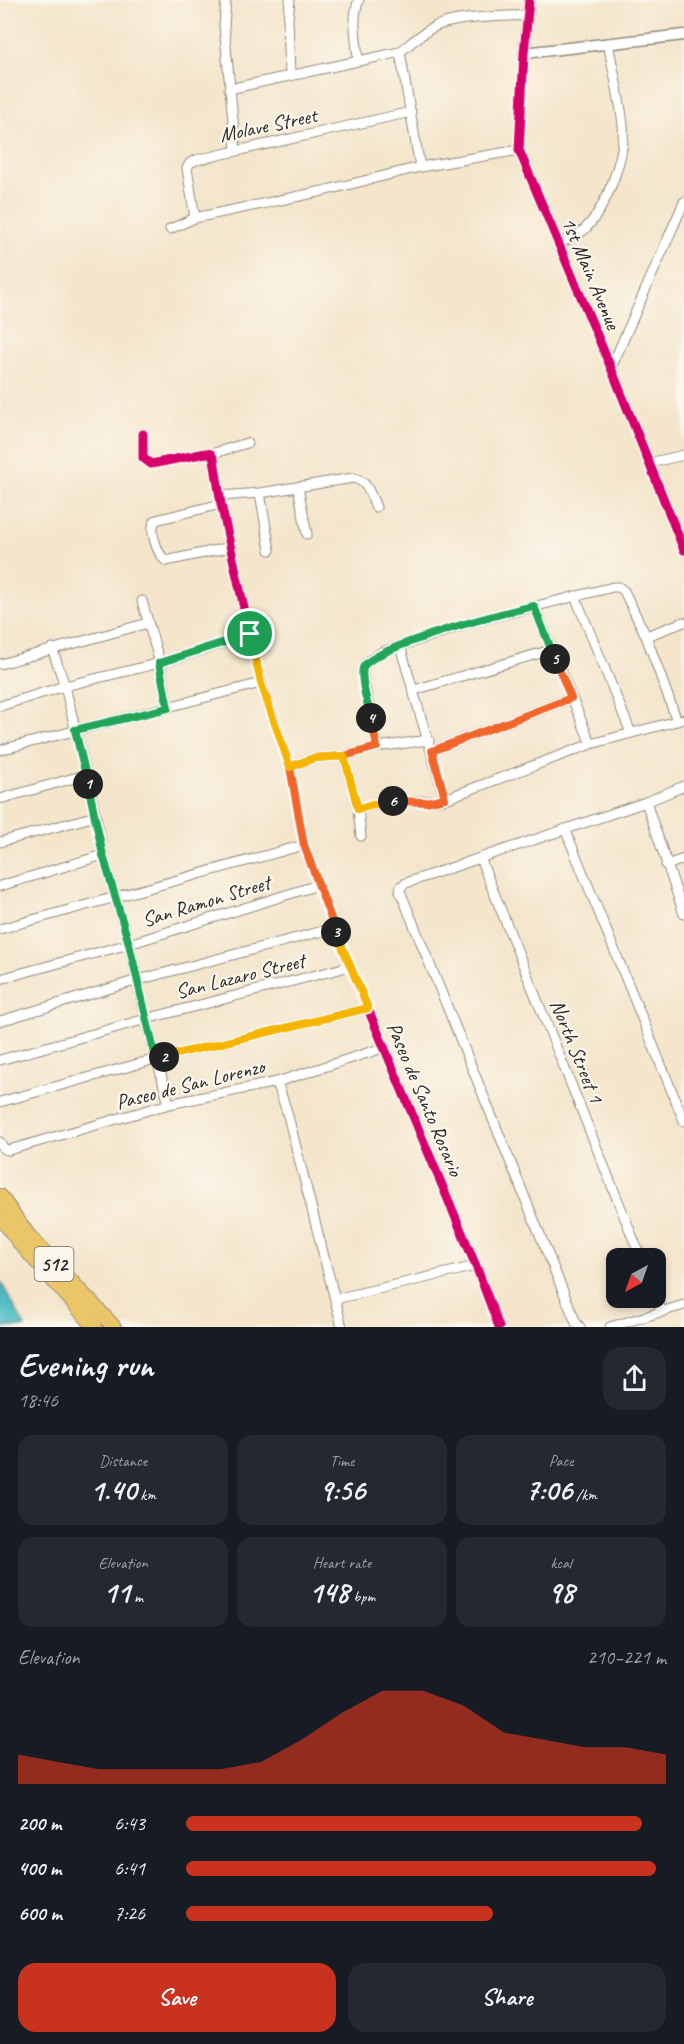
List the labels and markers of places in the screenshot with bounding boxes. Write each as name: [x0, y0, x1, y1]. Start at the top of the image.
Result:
pin: [224, 608, 275, 659]
pin: 5: [540, 644, 570, 674]
pin: 4: [356, 703, 386, 733]
pin: 1: [73, 769, 103, 799]
pin: 6: [378, 786, 408, 816]
pin: 3: [321, 917, 351, 947]
pin: 2: [149, 1042, 179, 1072]

